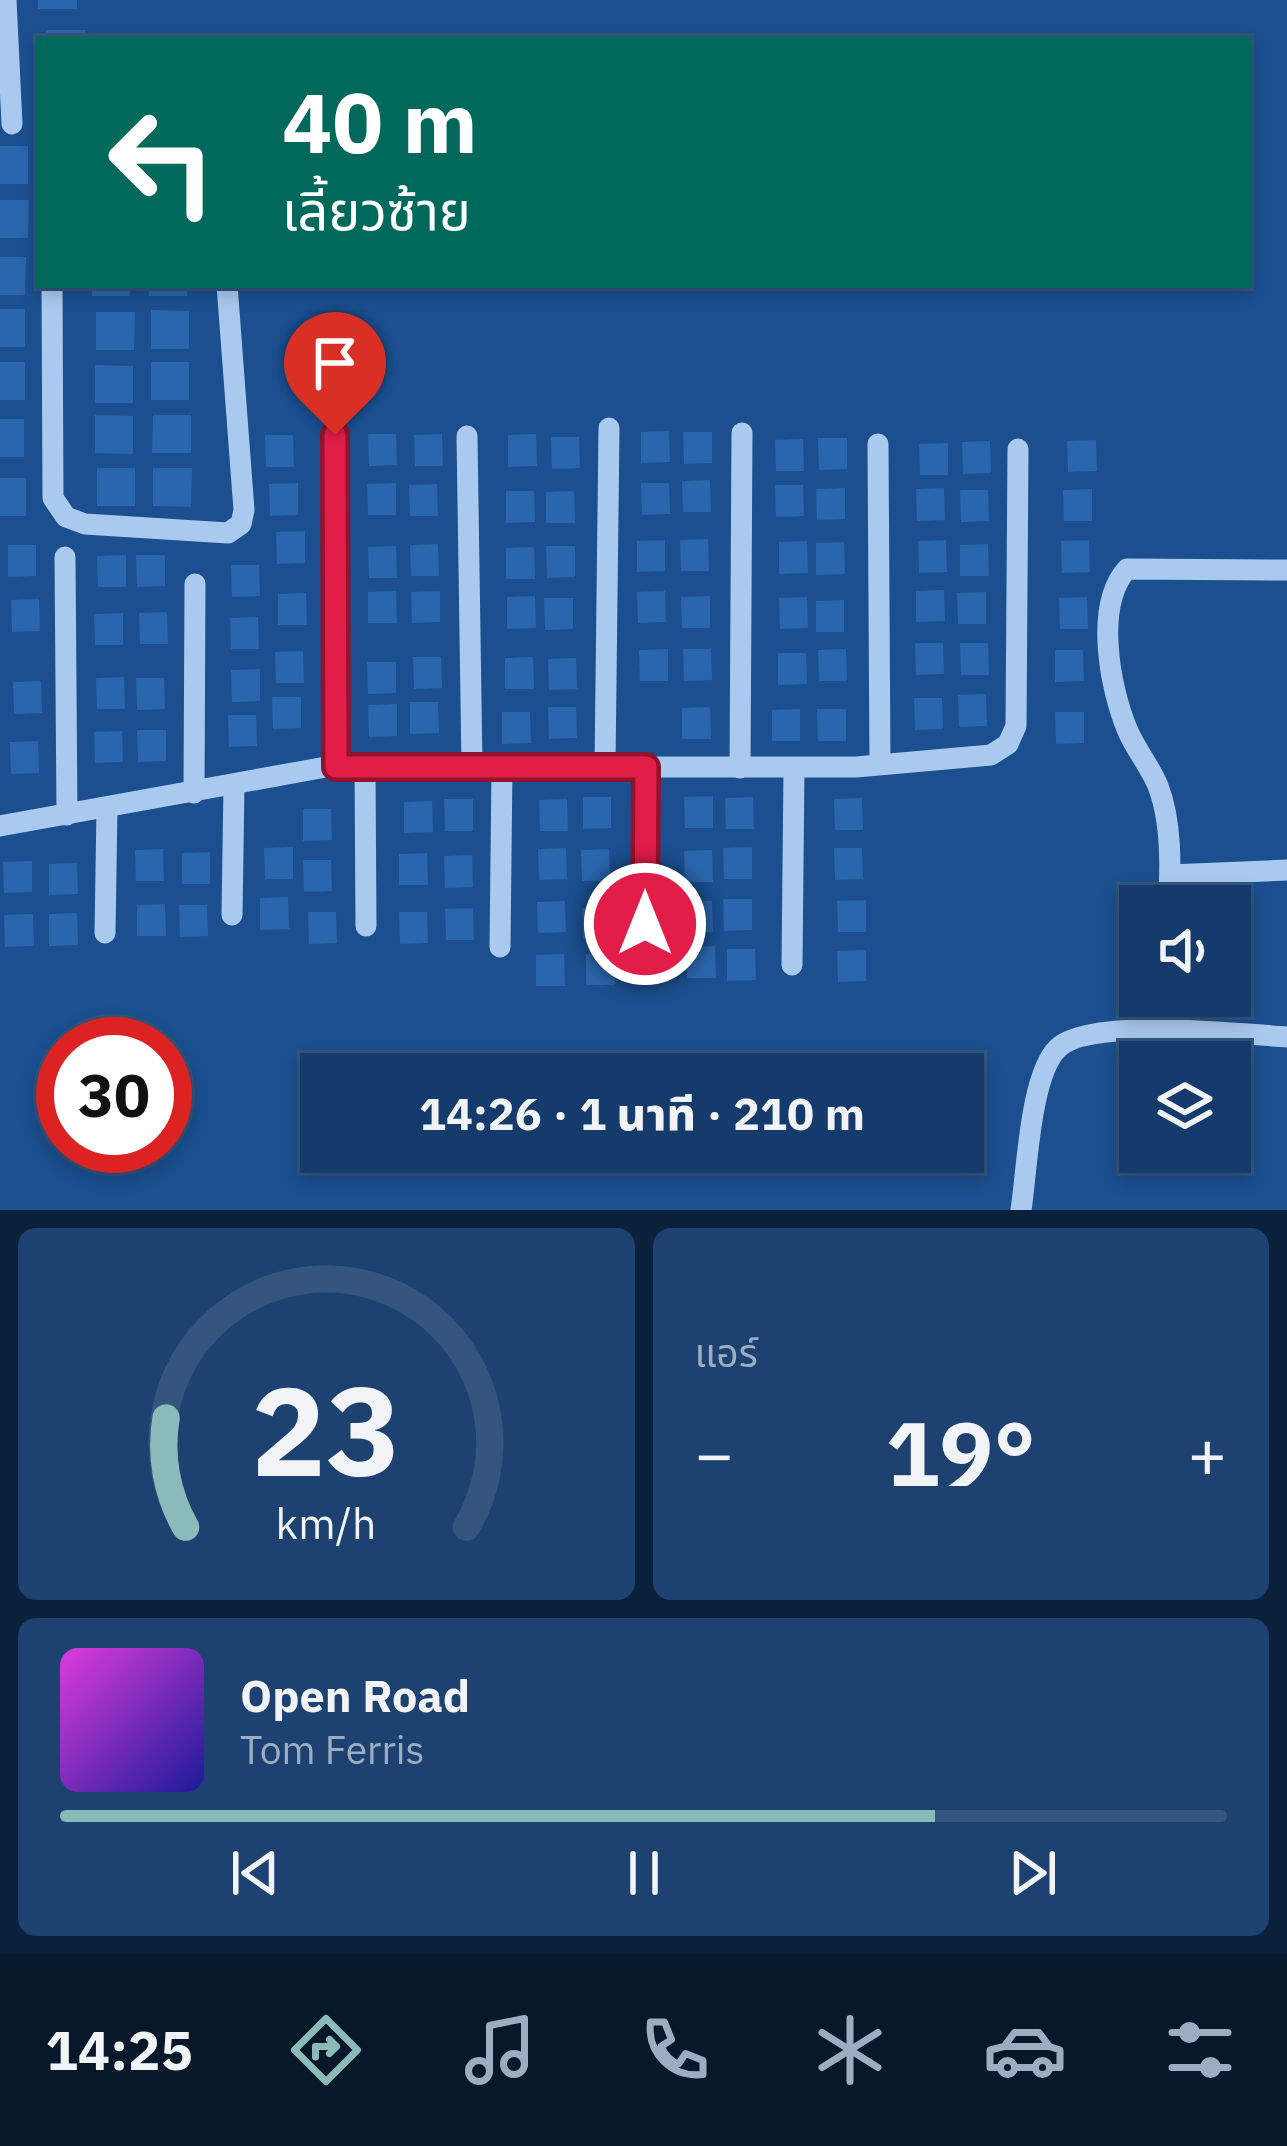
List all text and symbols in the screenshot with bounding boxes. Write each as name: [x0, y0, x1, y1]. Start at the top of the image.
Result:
text: 40 m: [282, 67, 478, 176]
icon: left: [84, 84, 240, 240]
text: เลี้ยวซ้าย: [282, 175, 471, 245]
pin: [284, 312, 386, 435]
icon: arrive: [302, 330, 368, 396]
position arrow: [582, 861, 708, 987]
map controls: [1119, 885, 1251, 1173]
button: sound: [1119, 885, 1251, 1017]
speed limit sign: 30: [36, 1017, 192, 1173]
button: layers: [1119, 1041, 1251, 1173]
text: 14:26 · 1 นาที · 210 m: [419, 1084, 865, 1142]
text: แอร์: [695, 1327, 758, 1378]
text: 23: [251, 1348, 401, 1510]
text: 19°: [886, 1394, 1036, 1511]
text: −: [695, 1410, 734, 1496]
text: +: [1187, 1410, 1227, 1496]
text: km/h: [276, 1495, 377, 1551]
text: Open Road: [240, 1666, 470, 1724]
text: Tom Ferris: [240, 1724, 424, 1775]
icon: previous: [222, 1840, 288, 1906]
icon: pause: [611, 1840, 677, 1906]
icon: next: [1000, 1840, 1066, 1906]
icon: directions: [284, 2008, 368, 2092]
icon: music: [458, 2008, 542, 2092]
icon: phone: [633, 2008, 717, 2092]
icon: climate: [808, 2008, 892, 2092]
icon: car: [983, 2008, 1067, 2092]
icon: filters: [1158, 2008, 1242, 2092]
text: 14:25: [45, 2015, 193, 2085]

